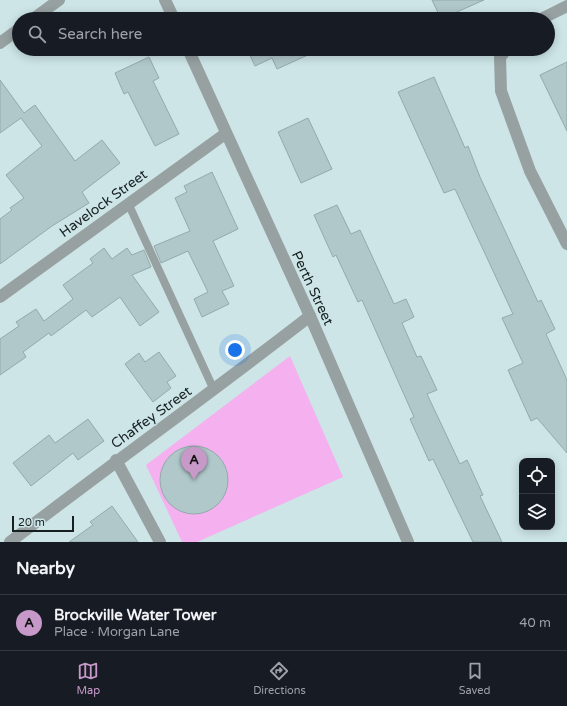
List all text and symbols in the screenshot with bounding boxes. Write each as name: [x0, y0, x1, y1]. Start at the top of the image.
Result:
search box: [12, 12, 555, 56]
icon: search: [26, 23, 48, 45]
text: Search here: [58, 25, 142, 43]
street label: Havelock Street: [56, 165, 151, 241]
street label: Perth Street: [288, 248, 337, 329]
your location: [225, 340, 245, 360]
street label: Chaffey Street: [108, 382, 195, 452]
pin: A: [181, 447, 207, 480]
map controls: [519, 458, 555, 530]
button: locate: [519, 458, 555, 494]
button: layers: [519, 494, 555, 530]
scale bar: [12, 514, 74, 533]
text: 20 m: [18, 516, 45, 529]
text: Nearby: [16, 558, 75, 579]
text: Brockville Water Tower: [54, 606, 216, 624]
text: A: [24, 615, 34, 631]
text: 40 m: [519, 615, 551, 631]
text: Place · Morgan Lane: [54, 624, 180, 640]
tab: Map: [76, 660, 100, 697]
tab: Directions: [253, 660, 306, 697]
tab: Saved: [459, 660, 491, 697]

